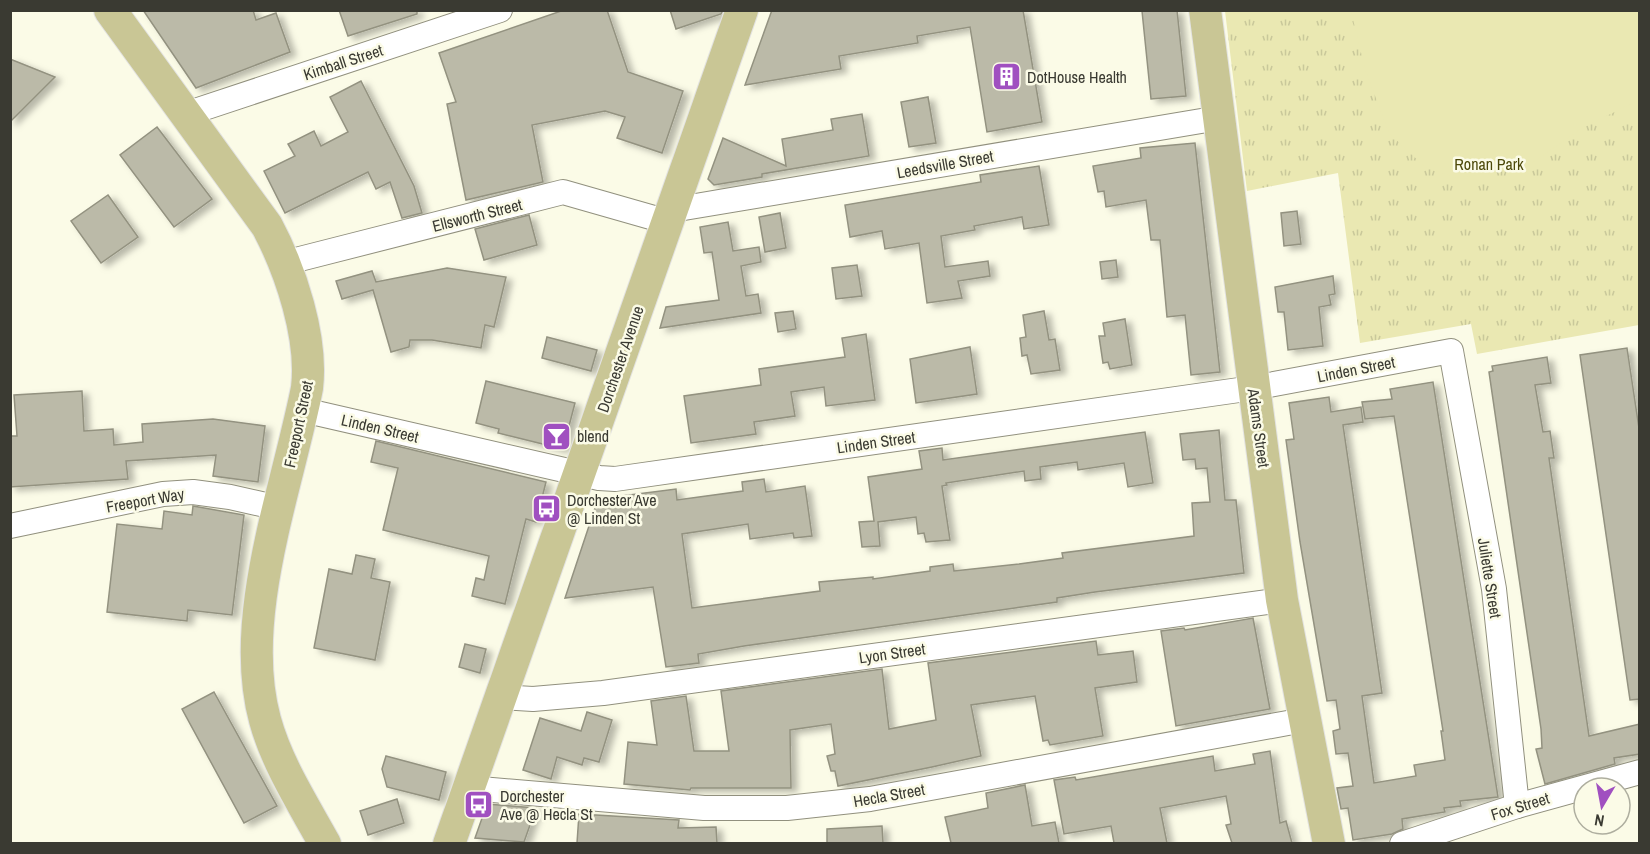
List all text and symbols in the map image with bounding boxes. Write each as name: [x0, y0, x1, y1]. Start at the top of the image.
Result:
street label: Kimball Street: [300, 39, 386, 85]
building icon: DotHouse Health: [990, 61, 1022, 93]
place label: DotHouse Health: [1027, 66, 1127, 88]
street label: Leedsville Street: [895, 145, 995, 183]
park label: Ronan Park: [1454, 153, 1524, 175]
street label: Ellsworth Street: [430, 193, 525, 237]
street label: Dorchester Avenue: [591, 303, 649, 415]
street label: Linden Street: [1315, 351, 1397, 387]
street label: Freeport Street: [278, 378, 318, 469]
street label: Adams Street: [1242, 386, 1275, 469]
street label: Linden Street: [339, 408, 421, 448]
bar icon: blend: [540, 420, 572, 452]
place label: blend: [577, 425, 609, 447]
street label: Linden Street: [835, 426, 917, 458]
street label: Freeport Way: [104, 482, 186, 518]
place label: Dorchester Ave @ Linden St: [567, 489, 656, 529]
bus stop icon: Dorchester Ave @ Linden St: [530, 493, 562, 525]
street label: Juliette Street: [1473, 536, 1507, 620]
street label: Lyon Street: [857, 637, 927, 669]
north arrow: [1572, 776, 1632, 836]
street label: Hecla Street: [852, 778, 927, 812]
place label: Dorchester Ave @ Hecla St: [499, 785, 593, 825]
street label: Fox Street: [1488, 787, 1552, 825]
bus stop icon: Dorchester Ave @ Hecla St: [463, 789, 495, 821]
text: N: [1593, 809, 1606, 832]

